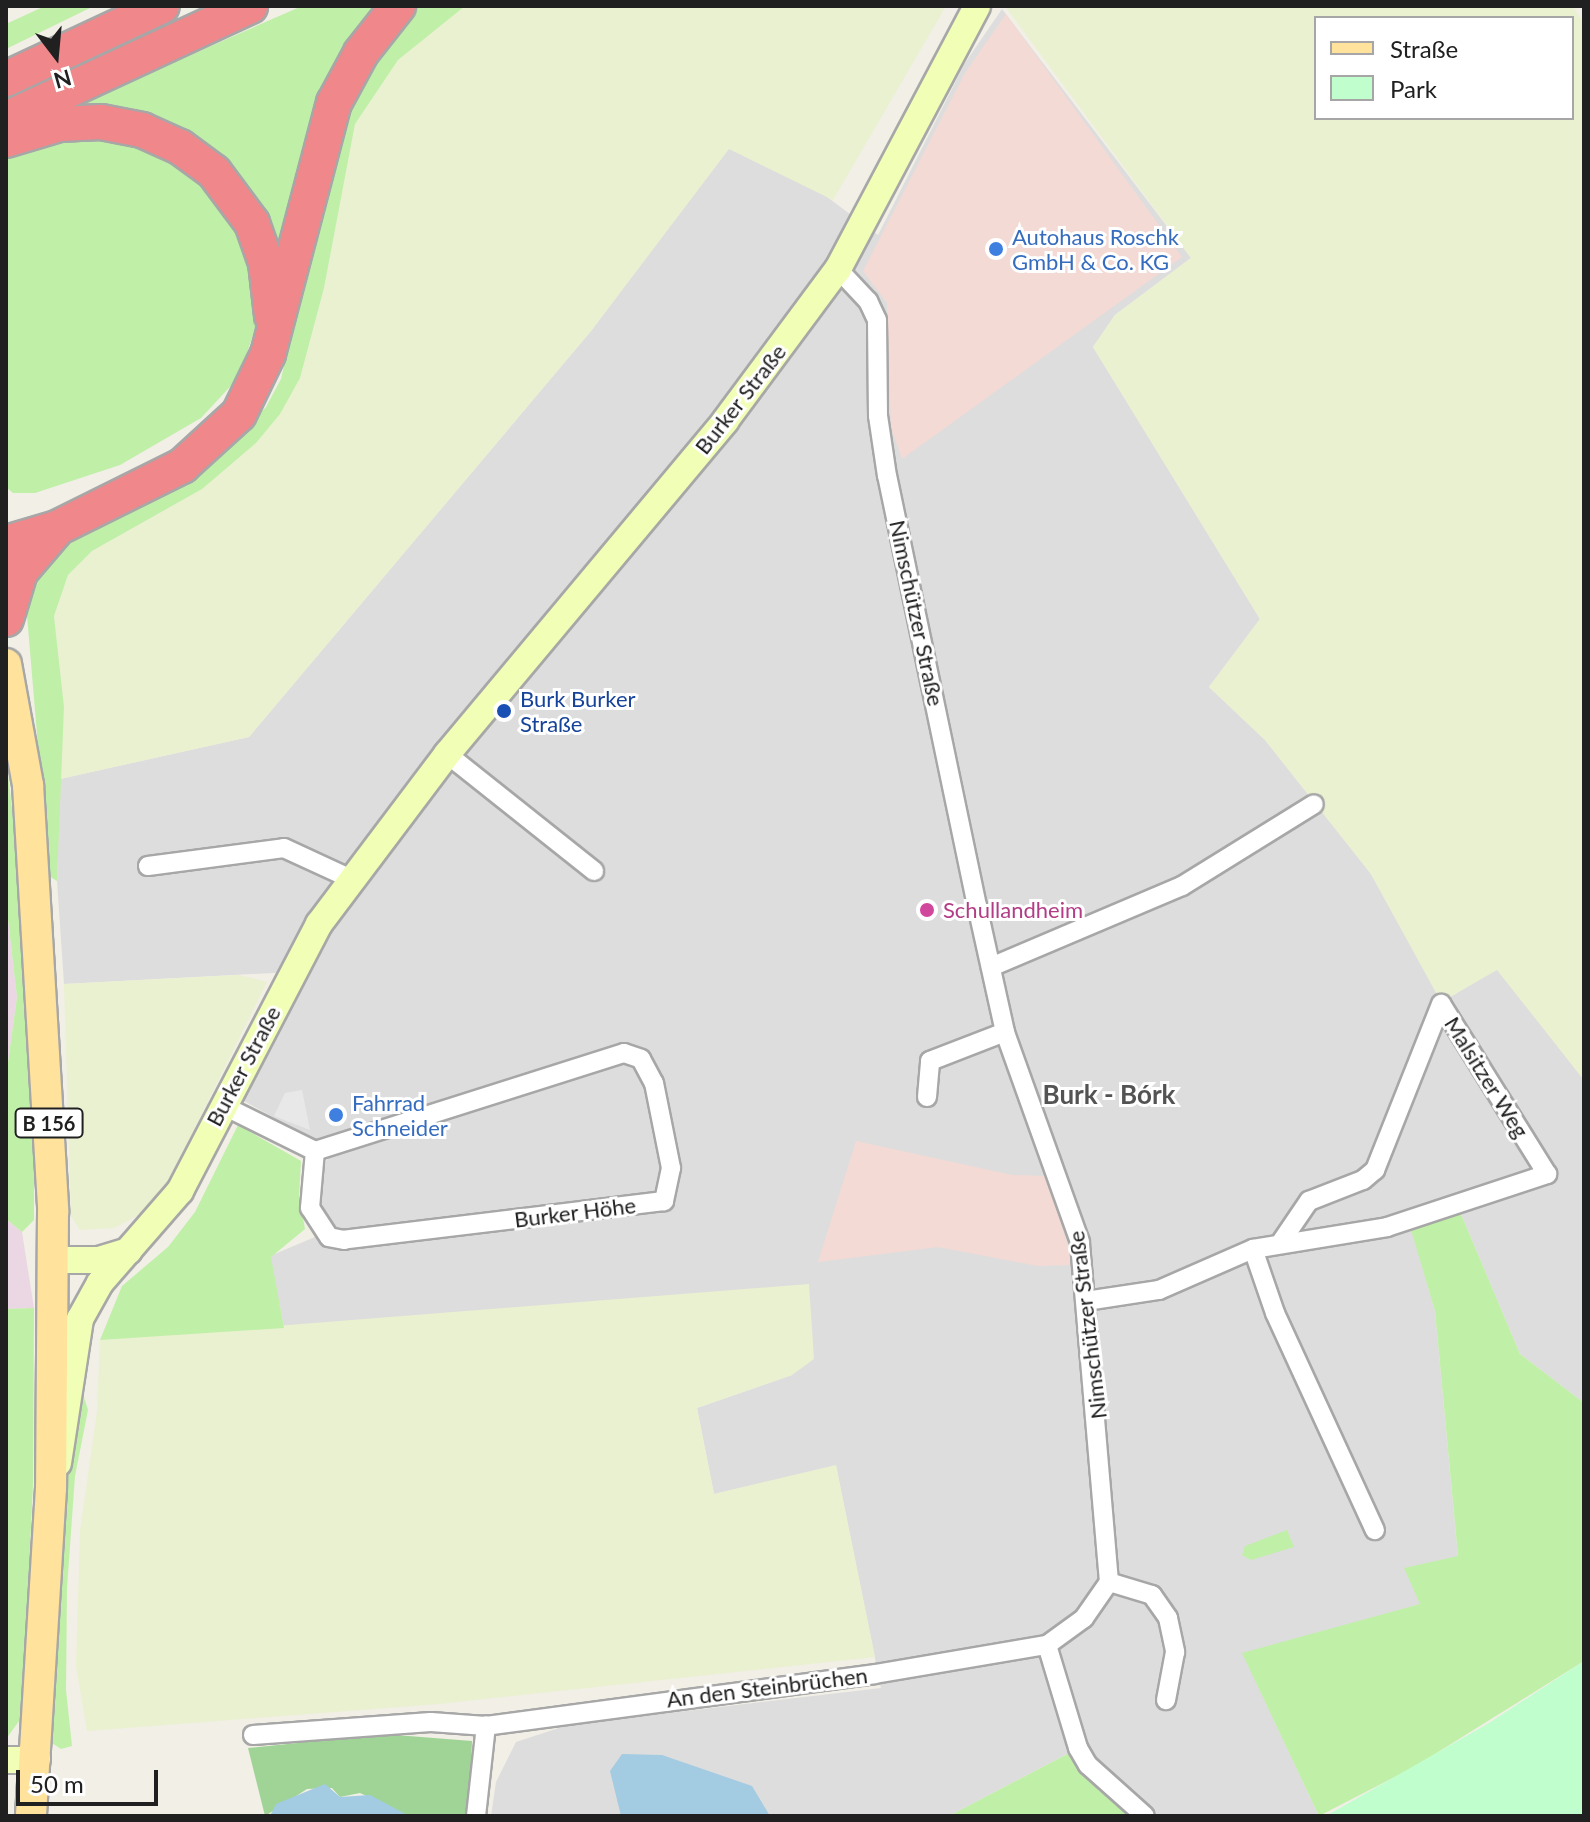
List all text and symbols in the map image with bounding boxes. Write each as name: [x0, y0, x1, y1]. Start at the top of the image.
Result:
north arrow: [16, 16, 96, 96]
legend: [1314, 16, 1574, 120]
text: Straße: [1390, 34, 1458, 63]
text: N: [51, 64, 75, 95]
text: Park: [1390, 74, 1437, 103]
place label: Autohaus Roschk GmbH & Co. KG: [1012, 223, 1179, 274]
marker: Autohaus Roschk GmbH & Co. KG: [987, 240, 1005, 258]
street label: Burker Straße: [689, 339, 791, 459]
street label: Nimschützer Straße: [884, 517, 950, 709]
place label: Burk Burker Straße: [520, 685, 636, 736]
marker: Burk Burker Straße: [495, 702, 513, 720]
place label: Schullandheim: [943, 897, 1083, 923]
marker: Schullandheim: [918, 901, 936, 919]
street label: Burker Straße: [200, 1001, 286, 1131]
street label: Malsitzer Weg: [1439, 1011, 1535, 1143]
district label: Burk - Bórk: [1043, 1079, 1175, 1111]
place label: Fahrrad Schneider: [352, 1089, 448, 1140]
marker: Fahrrad Schneider: [327, 1106, 345, 1124]
road number: B 156: [13, 1107, 85, 1139]
street label: Burker Höhe: [512, 1191, 638, 1233]
street label: Nimschützer Straße: [1062, 1229, 1112, 1421]
street label: An den Steinbrüchen: [665, 1662, 869, 1712]
scale bar: [20, 1754, 162, 1804]
text: 50 m: [30, 1769, 84, 1798]

